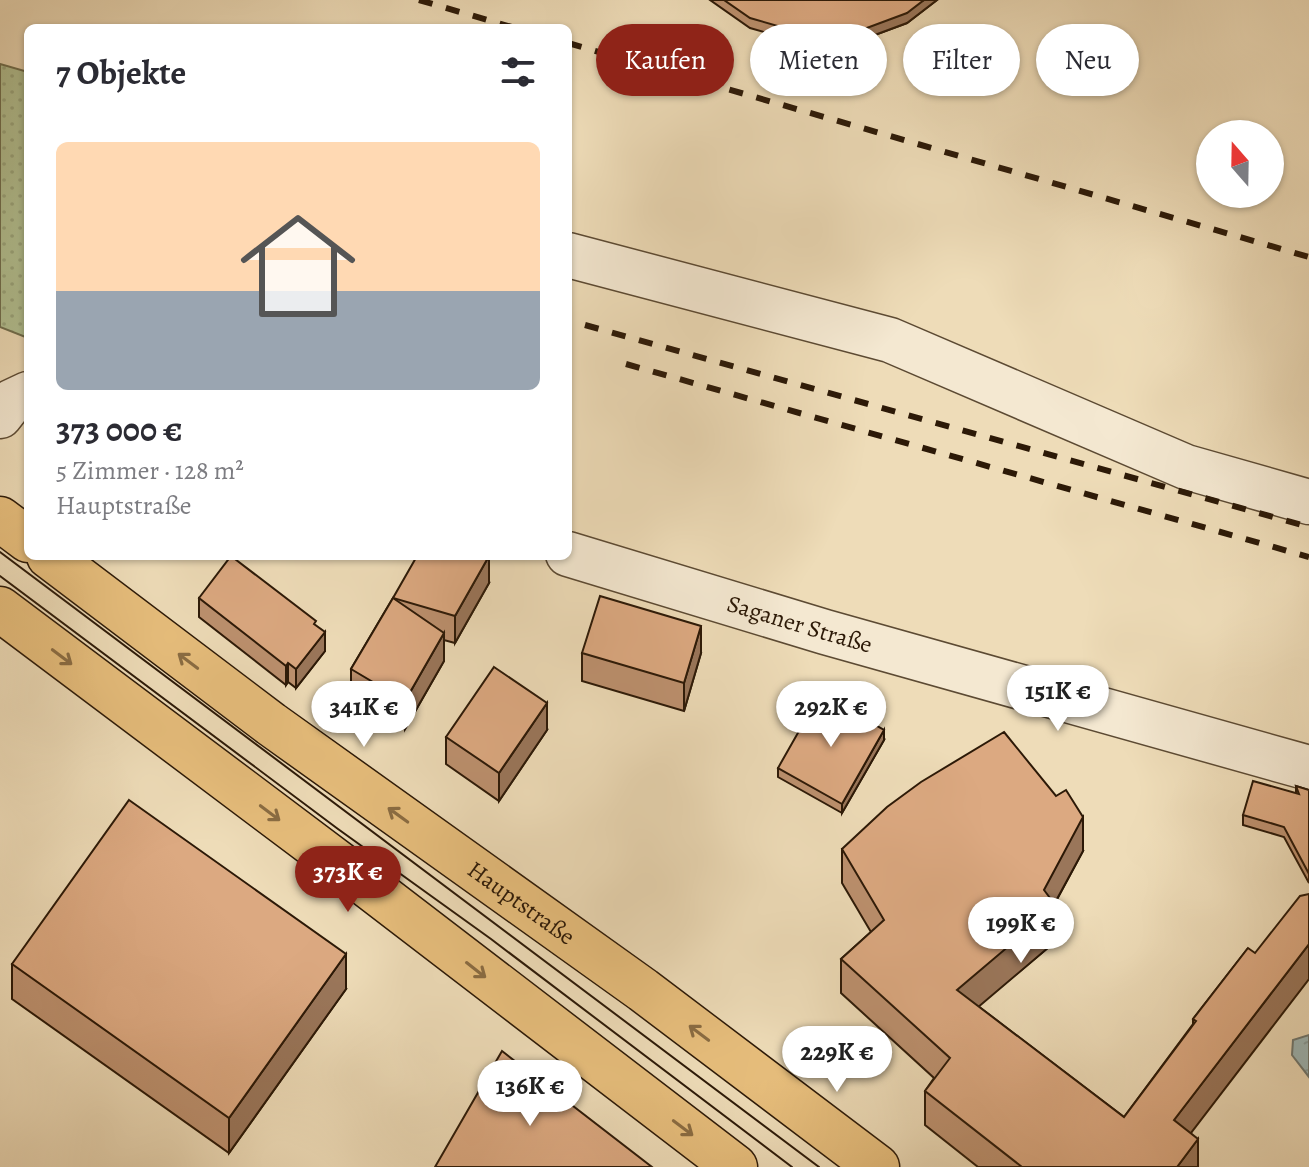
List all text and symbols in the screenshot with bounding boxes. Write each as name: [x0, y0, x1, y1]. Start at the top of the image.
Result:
chip: Kaufen: [596, 24, 734, 96]
chip: Mieten: [750, 24, 887, 96]
chip: Filter: [903, 24, 1020, 96]
chip: Neu: [1036, 24, 1139, 96]
text: 7 Objekte: [56, 49, 186, 96]
icon: filters: [496, 50, 540, 94]
north arrow: [1196, 120, 1284, 208]
map controls: [1196, 120, 1284, 208]
icon: home: [226, 194, 370, 338]
text: 373 000 €: [56, 406, 182, 453]
text: 5 Zimmer · 128 m²: [56, 453, 244, 488]
text: Hauptstraße: [56, 488, 191, 523]
street label: Saganer Straße: [723, 587, 876, 661]
one-way arrow: [51, 648, 72, 665]
one-way arrow: [178, 653, 199, 670]
pin: 151K €: [993, 665, 1123, 733]
text: 151K €: [1025, 673, 1091, 708]
pin: 341K €: [299, 681, 429, 749]
pin: 292K €: [766, 681, 896, 749]
text: 341K €: [329, 689, 399, 724]
text: 292K €: [794, 689, 868, 724]
one-way arrow: [259, 804, 280, 821]
one-way arrow: [387, 807, 409, 823]
pin: 373K €: [283, 846, 413, 914]
text: 373K €: [313, 854, 383, 889]
street label: Hauptstraße: [461, 854, 581, 952]
pin: 199K €: [956, 897, 1086, 965]
text: 199K €: [986, 905, 1056, 940]
one-way arrow: [465, 962, 487, 979]
one-way arrow: [689, 1024, 711, 1041]
pin: 229K €: [772, 1026, 902, 1094]
text: 229K €: [800, 1034, 874, 1069]
pin: 136K €: [465, 1060, 595, 1128]
text: 136K €: [495, 1068, 565, 1103]
one-way arrow: [672, 1119, 694, 1136]

